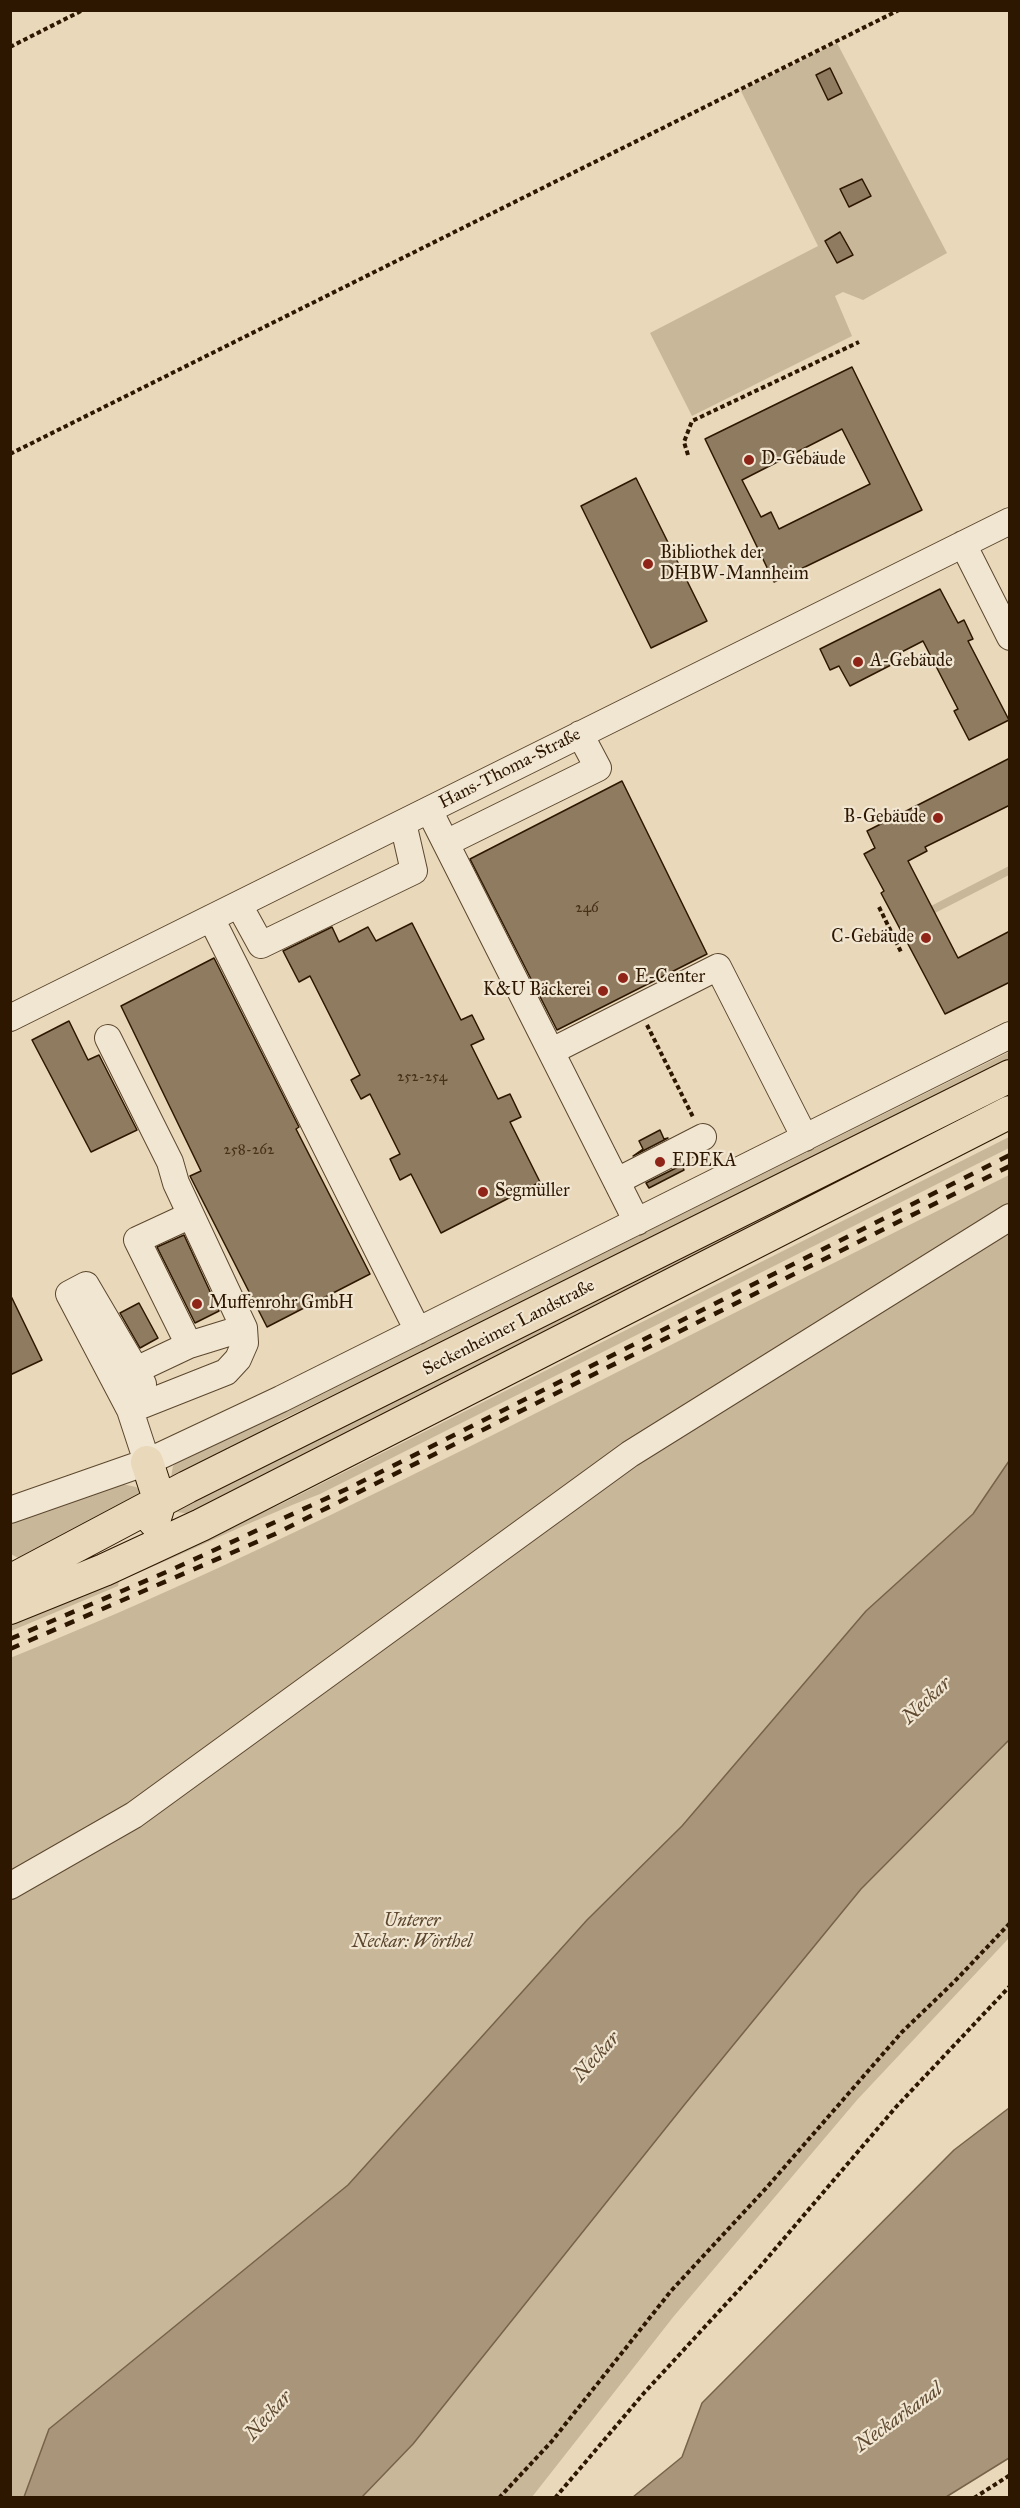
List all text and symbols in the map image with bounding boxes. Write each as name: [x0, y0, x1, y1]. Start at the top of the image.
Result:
place label: D-Gebäude: [761, 449, 846, 471]
marker: D-Gebäude: [742, 453, 756, 467]
place label: Bibliothek der DHBW-Mannheim: [660, 543, 809, 586]
marker: Bibliothek der DHBW-Mannheim: [641, 557, 655, 571]
place label: A-Gebäude: [870, 651, 953, 673]
marker: A-Gebäude: [851, 655, 865, 669]
street label: Hans-Thoma-Straße: [435, 724, 585, 814]
place label: B-Gebäude: [844, 807, 926, 829]
marker: B-Gebäude: [931, 811, 945, 825]
house number: 246: [575, 899, 599, 917]
place label: C-Gebäude: [831, 927, 914, 949]
marker: C-Gebäude: [919, 931, 933, 945]
place label: E-Center: [635, 967, 705, 989]
marker: E-Center: [616, 971, 630, 985]
place label: K&U Bäckerei: [483, 980, 591, 1002]
marker: K&U Bäckerei: [596, 984, 610, 998]
house number: 252-254: [397, 1068, 447, 1086]
house number: 258-262: [224, 1141, 274, 1159]
place label: EDEKA: [672, 1151, 737, 1173]
marker: EDEKA: [653, 1155, 667, 1169]
place label: Segmüller: [495, 1181, 570, 1203]
marker: Segmüller: [476, 1185, 490, 1199]
street label: Seckenheimer Landstraße: [419, 1275, 599, 1381]
place label: Muffenrohr GmbH: [209, 1293, 354, 1315]
marker: Muffenrohr GmbH: [190, 1297, 204, 1311]
water label: Neckar: [897, 1672, 957, 1730]
park label: Unterer Neckar: Wörthel: [352, 1911, 472, 1954]
water label: Neckar: [568, 2027, 626, 2087]
water label: Neckarkanal: [851, 2378, 947, 2458]
water label: Neckar: [240, 2386, 298, 2446]

